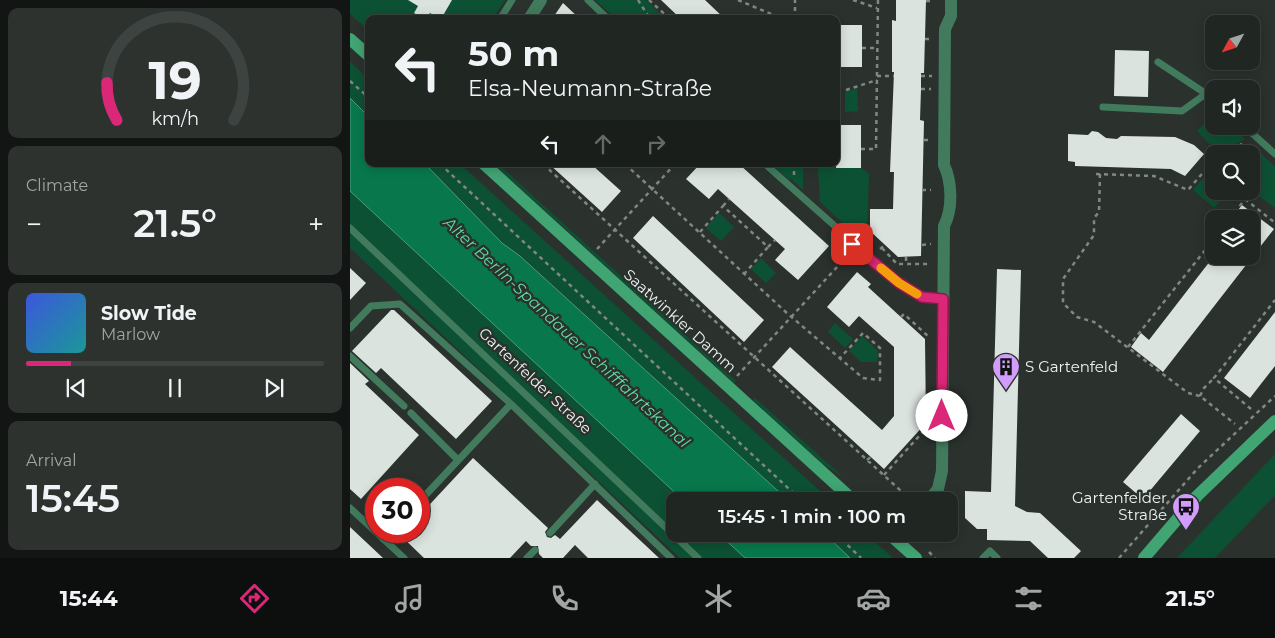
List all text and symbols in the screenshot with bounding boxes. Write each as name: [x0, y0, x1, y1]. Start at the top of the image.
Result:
north arrow: [1205, 15, 1260, 70]
map controls: [1205, 15, 1260, 265]
text: 50 m: [468, 32, 559, 75]
icon: left: [385, 35, 450, 100]
text: 19: [148, 49, 202, 112]
text: Elsa-Neumann-Straße: [468, 75, 712, 102]
button: sound: [1205, 80, 1260, 135]
text: km/h: [151, 108, 199, 129]
icon: left: [536, 130, 564, 158]
icon: ahead: [589, 130, 617, 158]
icon: right: [642, 130, 670, 158]
button: search: [1205, 145, 1260, 200]
text: Climate: [26, 176, 88, 195]
text: 21.5°: [133, 200, 217, 247]
text: −: [26, 207, 42, 241]
text: +: [308, 207, 324, 241]
button: layers: [1205, 210, 1260, 265]
water label: Alter Berlin-Spandauer Schifffahrtskanal: [439, 212, 694, 452]
pin: [831, 223, 873, 265]
icon: arrive: [838, 230, 866, 258]
street label: Saatwinkler Damm: [620, 265, 741, 376]
text: Slow Tide: [101, 302, 197, 325]
street label: Gartenfelder Straße: [475, 323, 596, 438]
text: Marlow: [101, 325, 160, 344]
building icon: S Gartenfeld: [991, 352, 1021, 391]
place label: S Gartenfeld: [1025, 357, 1118, 376]
icon: previous: [62, 374, 90, 402]
icon: pause: [161, 374, 189, 402]
icon: next: [260, 374, 288, 402]
position arrow: [915, 389, 967, 441]
text: Arrival: [26, 451, 76, 470]
text: 15:45: [26, 475, 120, 522]
speed limit sign: 30: [365, 478, 430, 543]
place label: Gartenfelder Straße: [1072, 488, 1167, 524]
bus stop icon: Gartenfelder Straße: [1171, 492, 1201, 531]
text: 15:45 · 1 min · 100 m: [718, 505, 906, 528]
icon: directions: [237, 581, 272, 616]
icon: music: [392, 581, 427, 616]
icon: phone: [547, 581, 582, 616]
icon: climate: [701, 581, 736, 616]
icon: car: [856, 581, 891, 616]
icon: filters: [1011, 581, 1046, 616]
text: 15:44: [60, 585, 118, 612]
text: 21.5°: [1166, 585, 1215, 612]

